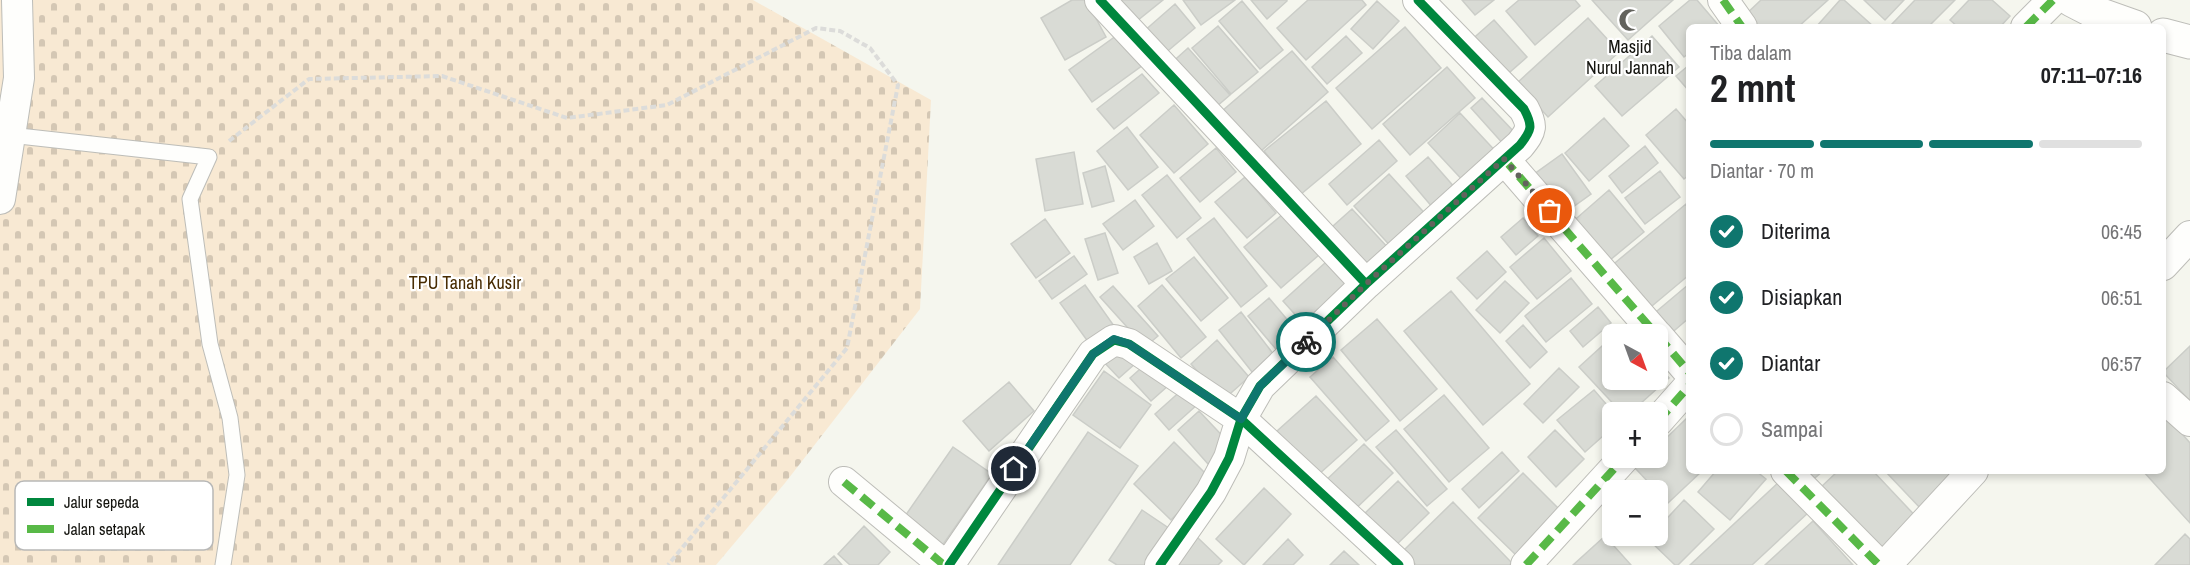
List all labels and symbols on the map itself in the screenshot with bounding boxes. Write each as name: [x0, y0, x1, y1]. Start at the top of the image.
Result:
mosque icon: Masjid Nurul Jannah: [1617, 7, 1643, 33]
place label: Masjid Nurul Jannah: [1586, 34, 1674, 80]
pin: [1524, 185, 1575, 236]
park label: TPU Tanah Kusir: [409, 270, 521, 295]
courier: [1276, 312, 1336, 372]
north arrow: [1602, 324, 1668, 390]
pin: [988, 443, 1039, 494]
legend: [15, 481, 213, 550]
text: Jalur sepeda: [64, 491, 140, 513]
text: Jalan setapak: [64, 518, 145, 540]

